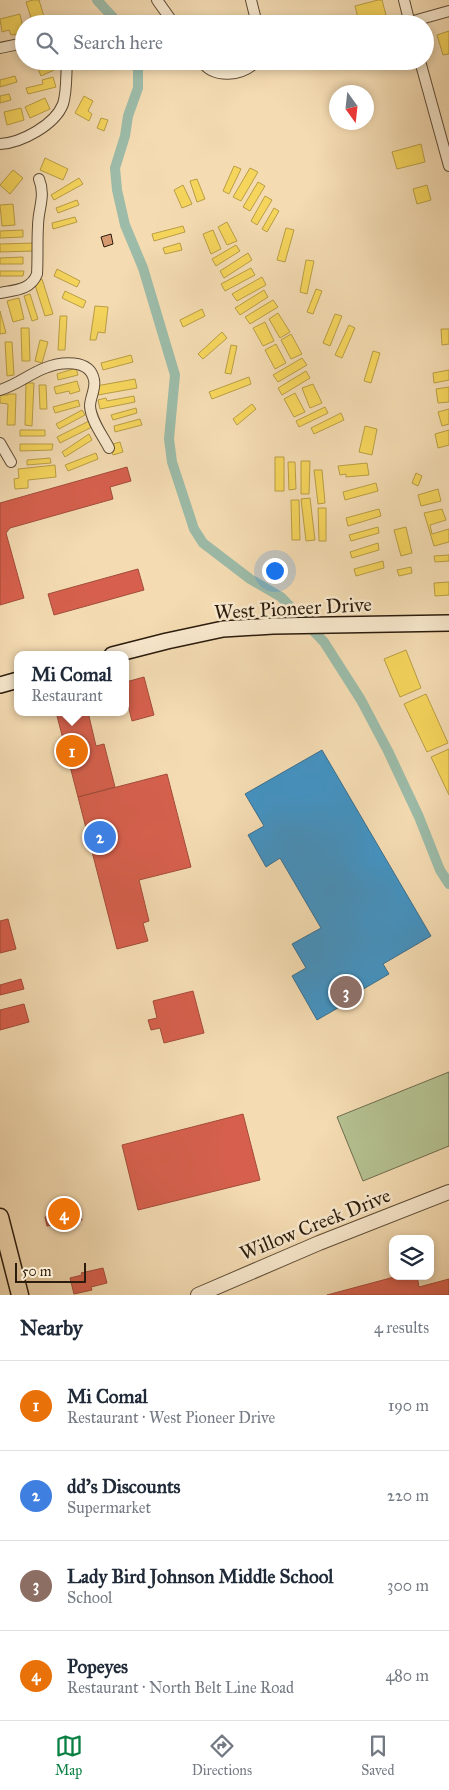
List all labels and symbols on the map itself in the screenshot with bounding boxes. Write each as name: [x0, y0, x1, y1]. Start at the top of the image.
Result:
north arrow: [329, 85, 374, 130]
your location: [262, 558, 288, 584]
street label: West Pioneer Drive: [214, 592, 372, 624]
pin: 1: [56, 732, 88, 770]
pin: 2: [84, 818, 116, 856]
pin: 3: [330, 973, 362, 1011]
street label: Willow Creek Drive: [236, 1183, 394, 1265]
pin: 4: [48, 1195, 80, 1233]
scale bar: [15, 1260, 86, 1283]

